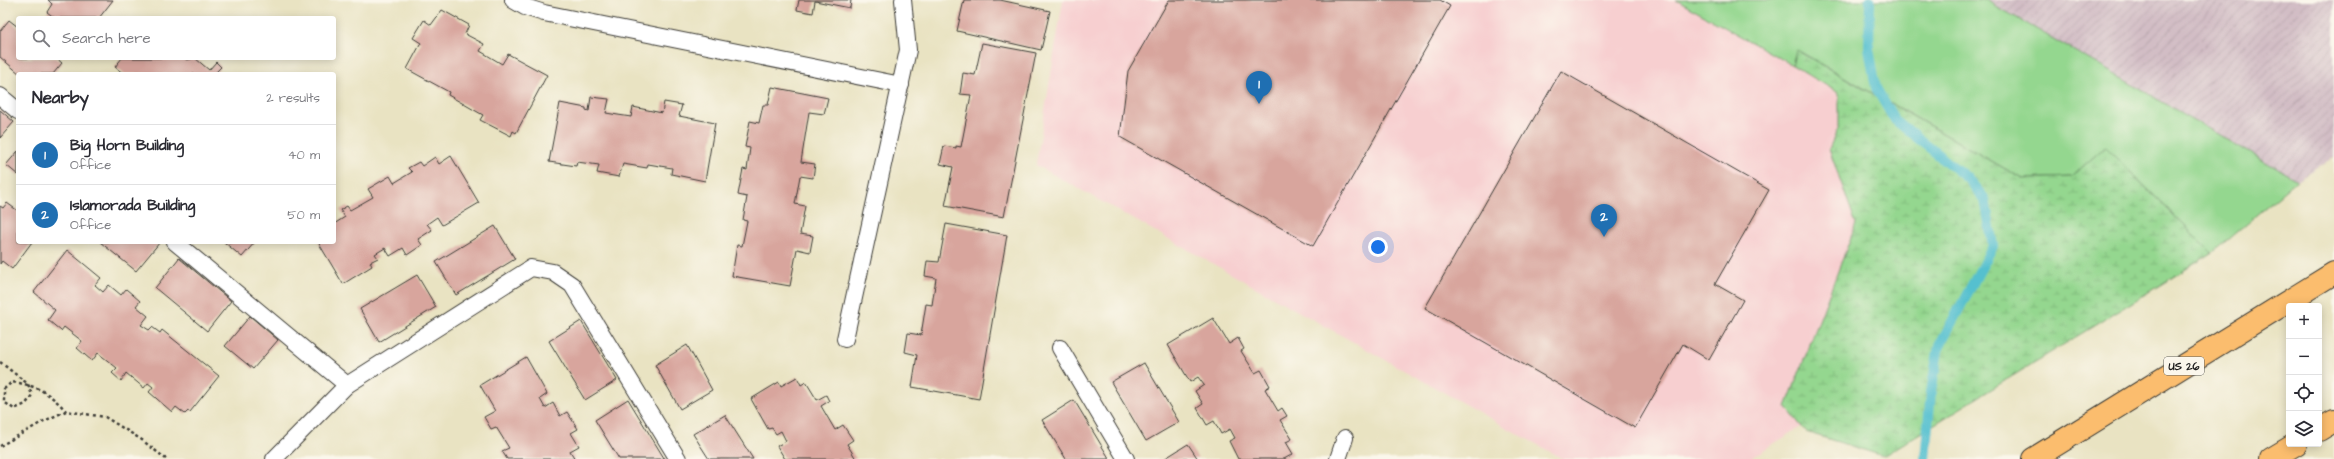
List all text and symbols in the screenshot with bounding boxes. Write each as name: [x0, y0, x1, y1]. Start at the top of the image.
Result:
search box: [16, 16, 336, 60]
icon: search: [30, 27, 52, 49]
text: Search here: [62, 28, 151, 49]
pin: 1: [1246, 71, 1272, 104]
text: Nearby: [32, 86, 89, 110]
text: 2 results: [266, 89, 320, 107]
text: Big Horn Building: [70, 135, 184, 156]
text: 1: [44, 146, 46, 164]
text: 40 m: [288, 146, 320, 164]
text: Office: [70, 156, 111, 174]
text: Islamorada Building: [70, 195, 195, 216]
pin: 2: [1591, 204, 1617, 237]
text: 2: [41, 206, 49, 224]
text: 50 m: [287, 206, 320, 224]
text: Office: [70, 216, 111, 234]
your location: [1368, 237, 1388, 257]
map controls: [2286, 303, 2322, 447]
button: +: [2286, 303, 2322, 339]
button: −: [2286, 339, 2322, 375]
road number: US 26: [2164, 357, 2204, 375]
button: locate: [2286, 375, 2322, 411]
button: layers: [2286, 411, 2322, 447]

